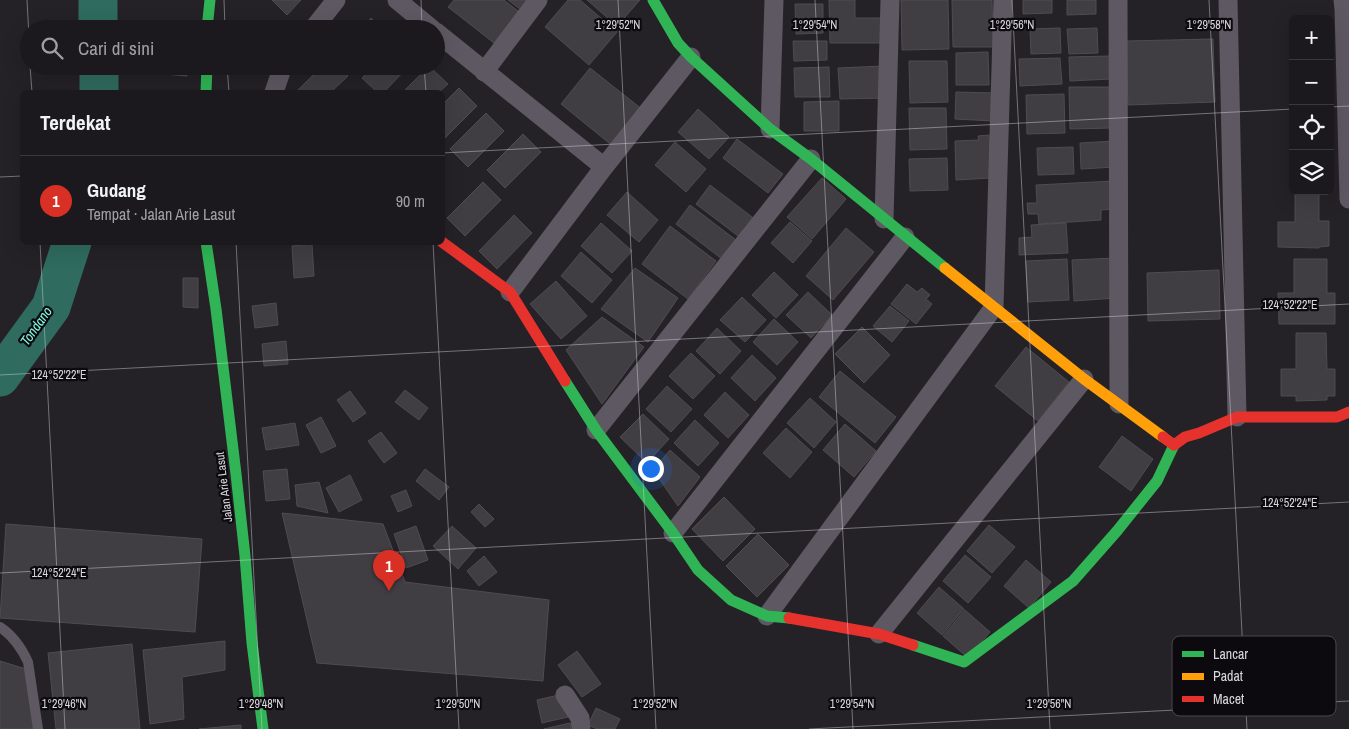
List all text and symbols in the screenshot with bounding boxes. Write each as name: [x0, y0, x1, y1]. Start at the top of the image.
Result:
map controls: [1289, 15, 1334, 195]
button: +: [1289, 15, 1334, 60]
text: 1°29'52"N: [596, 17, 640, 33]
text: 1°29'54"N: [793, 17, 837, 33]
text: 1°29'56"N: [990, 17, 1034, 33]
text: 1°29'58"N: [1187, 17, 1231, 33]
search box: [20, 20, 445, 75]
icon: search: [38, 34, 66, 62]
text: Cari di sini: [78, 35, 154, 61]
button: −: [1289, 60, 1334, 105]
button: locate: [1289, 105, 1334, 150]
text: Terdekat: [40, 108, 111, 137]
button: layers: [1289, 150, 1334, 195]
text: Gudang: [87, 177, 146, 203]
text: 1: [52, 190, 60, 212]
text: 90 m: [396, 190, 425, 212]
text: Tempat · Jalan Arie Lasut: [87, 203, 235, 225]
text: 124°52'22"E: [1262, 297, 1318, 313]
water label: Tondano: [16, 303, 56, 349]
text: 124°52'22"E: [31, 367, 87, 383]
street label: Jalan Arie Lasut: [212, 451, 236, 523]
your location: [638, 456, 664, 482]
text: 124°52'24"E: [1262, 495, 1318, 511]
pin: 1: [373, 550, 405, 591]
text: 124°52'24"E: [31, 565, 87, 581]
legend: [1172, 636, 1336, 716]
text: Lancar: [1213, 645, 1248, 663]
text: Padat: [1213, 667, 1243, 685]
text: Macet: [1213, 690, 1244, 708]
text: 1°29'46"N: [42, 696, 86, 712]
text: 1°29'48"N: [239, 696, 283, 712]
text: 1°29'50"N: [436, 696, 480, 712]
text: 1°29'52"N: [633, 696, 677, 712]
text: 1°29'54"N: [830, 696, 874, 712]
text: 1°29'56"N: [1027, 696, 1071, 712]

